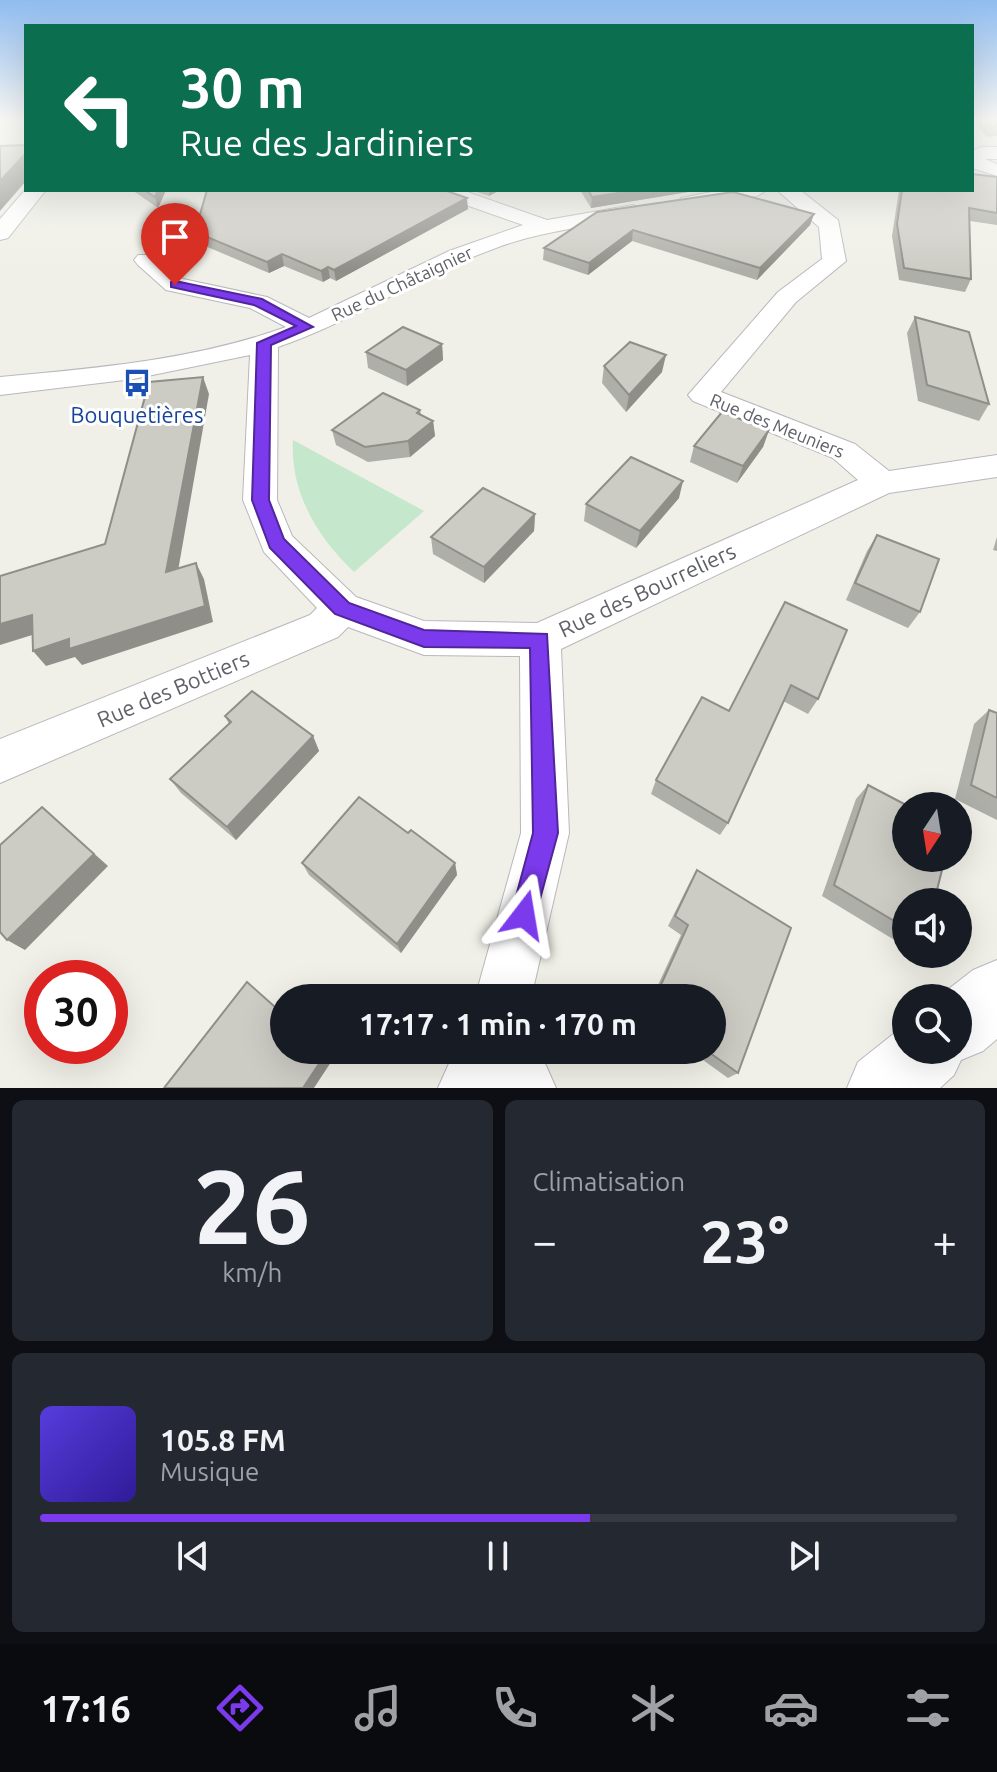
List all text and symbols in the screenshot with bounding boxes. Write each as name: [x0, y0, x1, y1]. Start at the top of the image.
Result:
icon: left: [48, 56, 152, 160]
text: 30 m: [180, 56, 305, 119]
text: Rue des Jardiniers: [180, 122, 474, 163]
pin: [141, 203, 209, 285]
icon: arrive: [153, 215, 197, 259]
street label: Rue du Châtaignier: [328, 242, 476, 325]
bus stop icon: Bouquetières: [122, 368, 152, 398]
street label: Rue des Meuniers: [707, 389, 848, 461]
place label: Bouquetières: [70, 402, 204, 427]
street label: Rue des Bourreliers: [554, 538, 739, 642]
street label: Rue des Bottiers: [93, 645, 253, 732]
north arrow: [892, 792, 972, 872]
map controls: [892, 792, 972, 1064]
position arrow: [482, 873, 566, 957]
button: sound: [892, 888, 972, 968]
speed limit sign: 30: [24, 960, 128, 1064]
button: search: [892, 984, 972, 1064]
text: 17:17 · 1 min · 170 m: [359, 1007, 637, 1041]
text: 26: [194, 1147, 311, 1264]
text: Climatisation: [533, 1167, 685, 1196]
text: 23°: [700, 1207, 789, 1274]
text: −: [533, 1216, 557, 1265]
text: +: [932, 1216, 957, 1265]
text: km/h: [222, 1258, 282, 1287]
text: 105.8 FM: [160, 1423, 286, 1457]
text: Musique: [160, 1457, 259, 1486]
icon: previous: [171, 1534, 215, 1578]
icon: pause: [476, 1534, 520, 1578]
icon: next: [782, 1534, 826, 1578]
icon: directions: [212, 1680, 268, 1736]
icon: music: [350, 1680, 406, 1736]
icon: phone: [487, 1680, 543, 1736]
icon: climate: [625, 1680, 681, 1736]
icon: car: [763, 1680, 819, 1736]
icon: filters: [900, 1680, 956, 1736]
text: 17:16: [41, 1688, 131, 1729]

